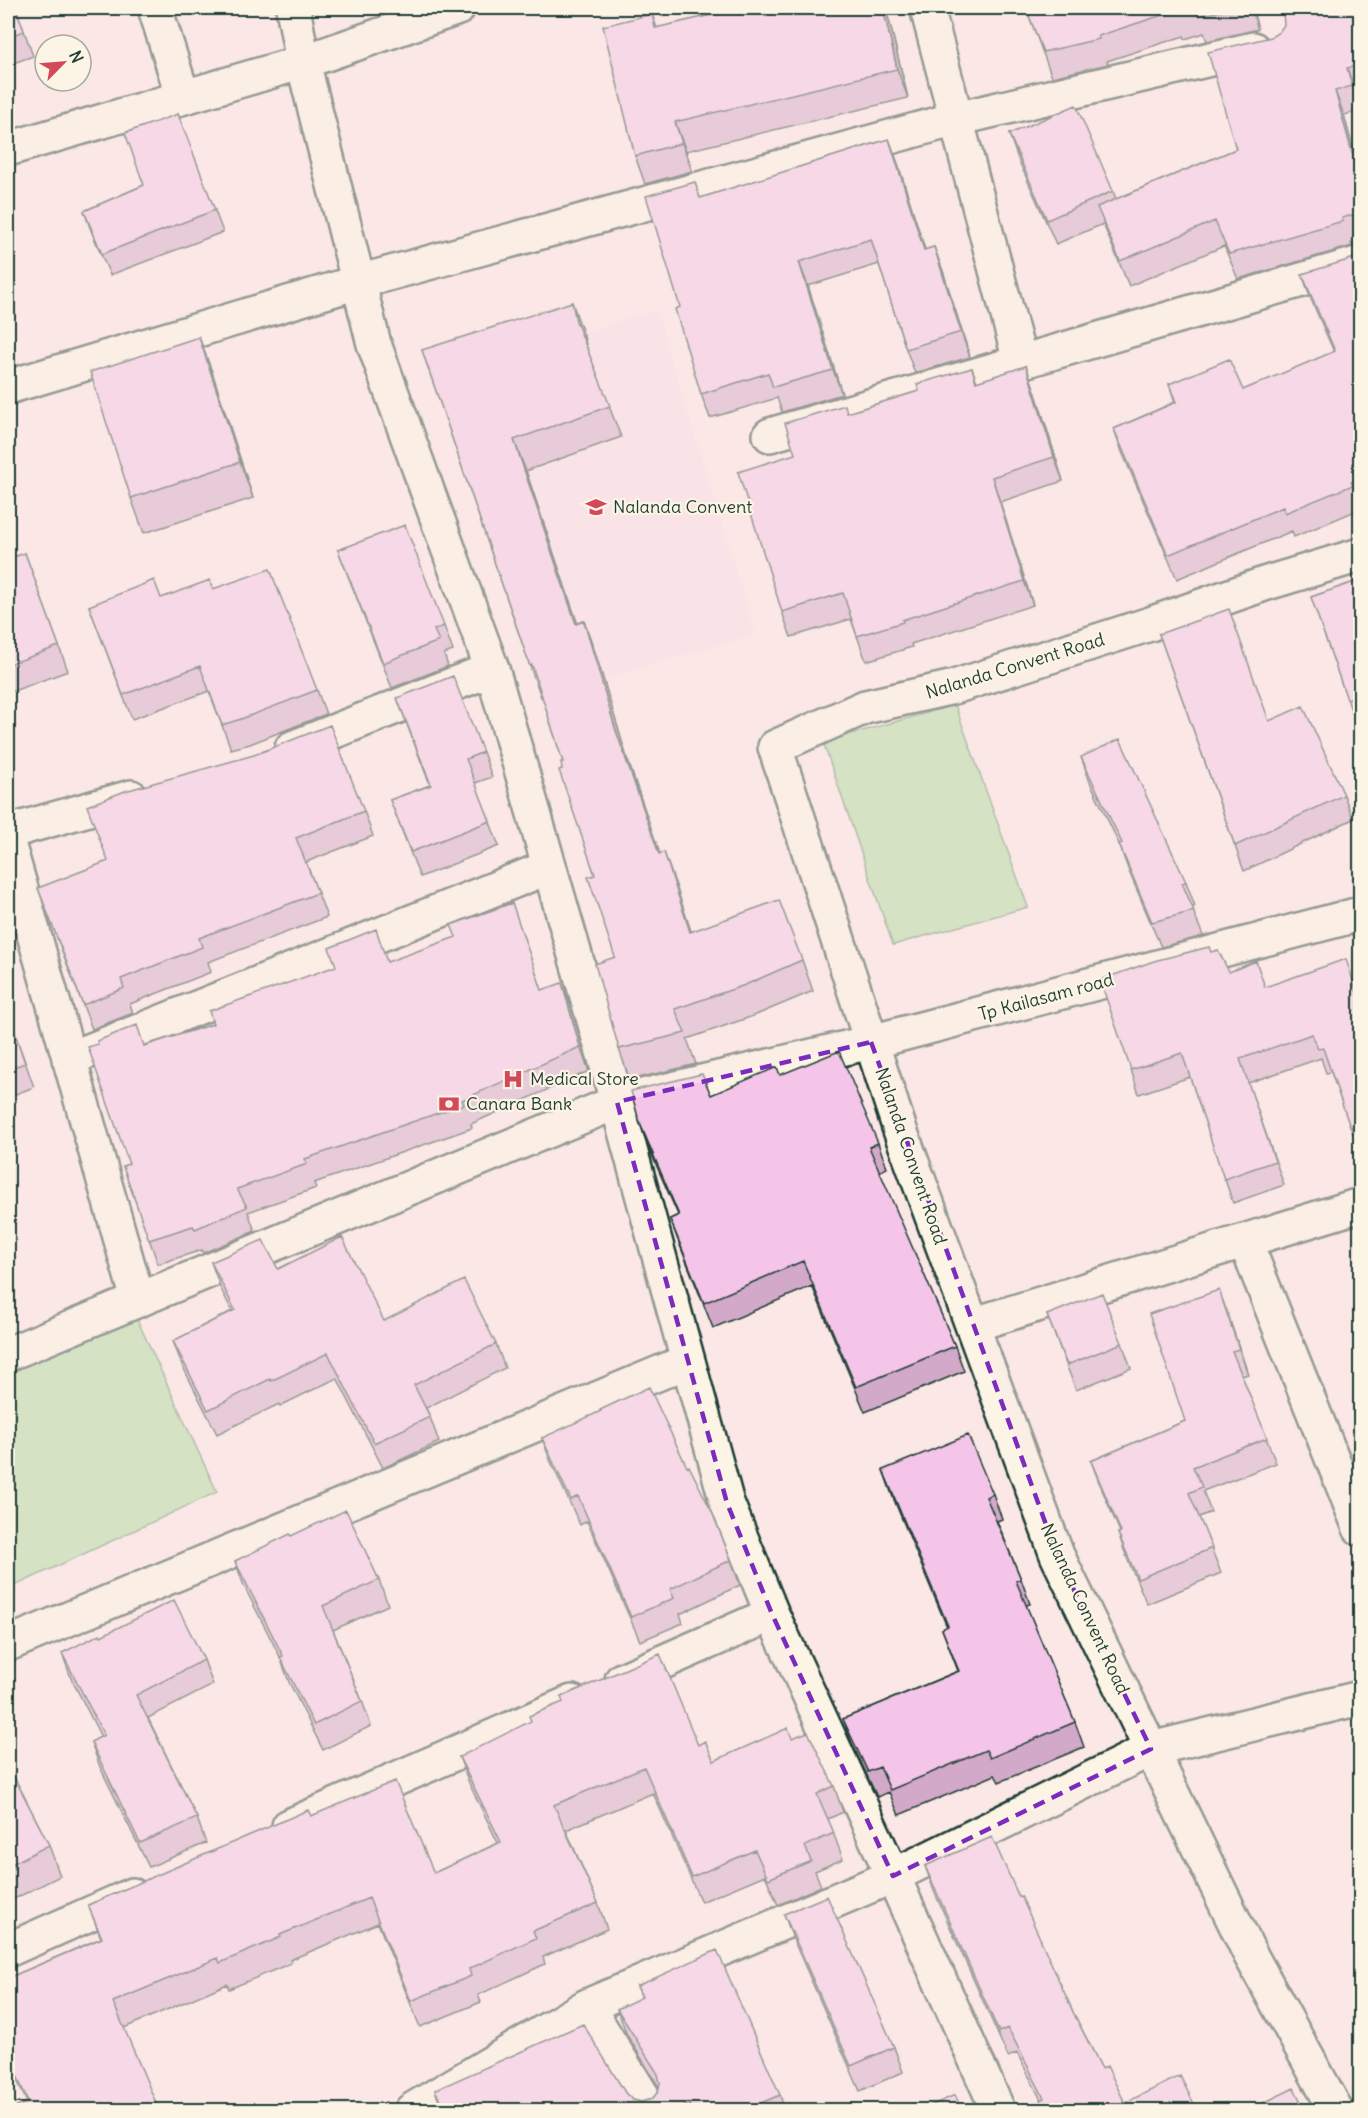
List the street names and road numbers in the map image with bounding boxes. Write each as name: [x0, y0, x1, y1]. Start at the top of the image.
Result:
street label: Nalanda Convent Road: [923, 627, 1107, 704]
street label: Tp Kailasam road: [976, 967, 1116, 1026]
street label: Nalanda Convent Road: [870, 1064, 953, 1248]
street label: Nalanda Convent Road: [1036, 1520, 1135, 1698]

